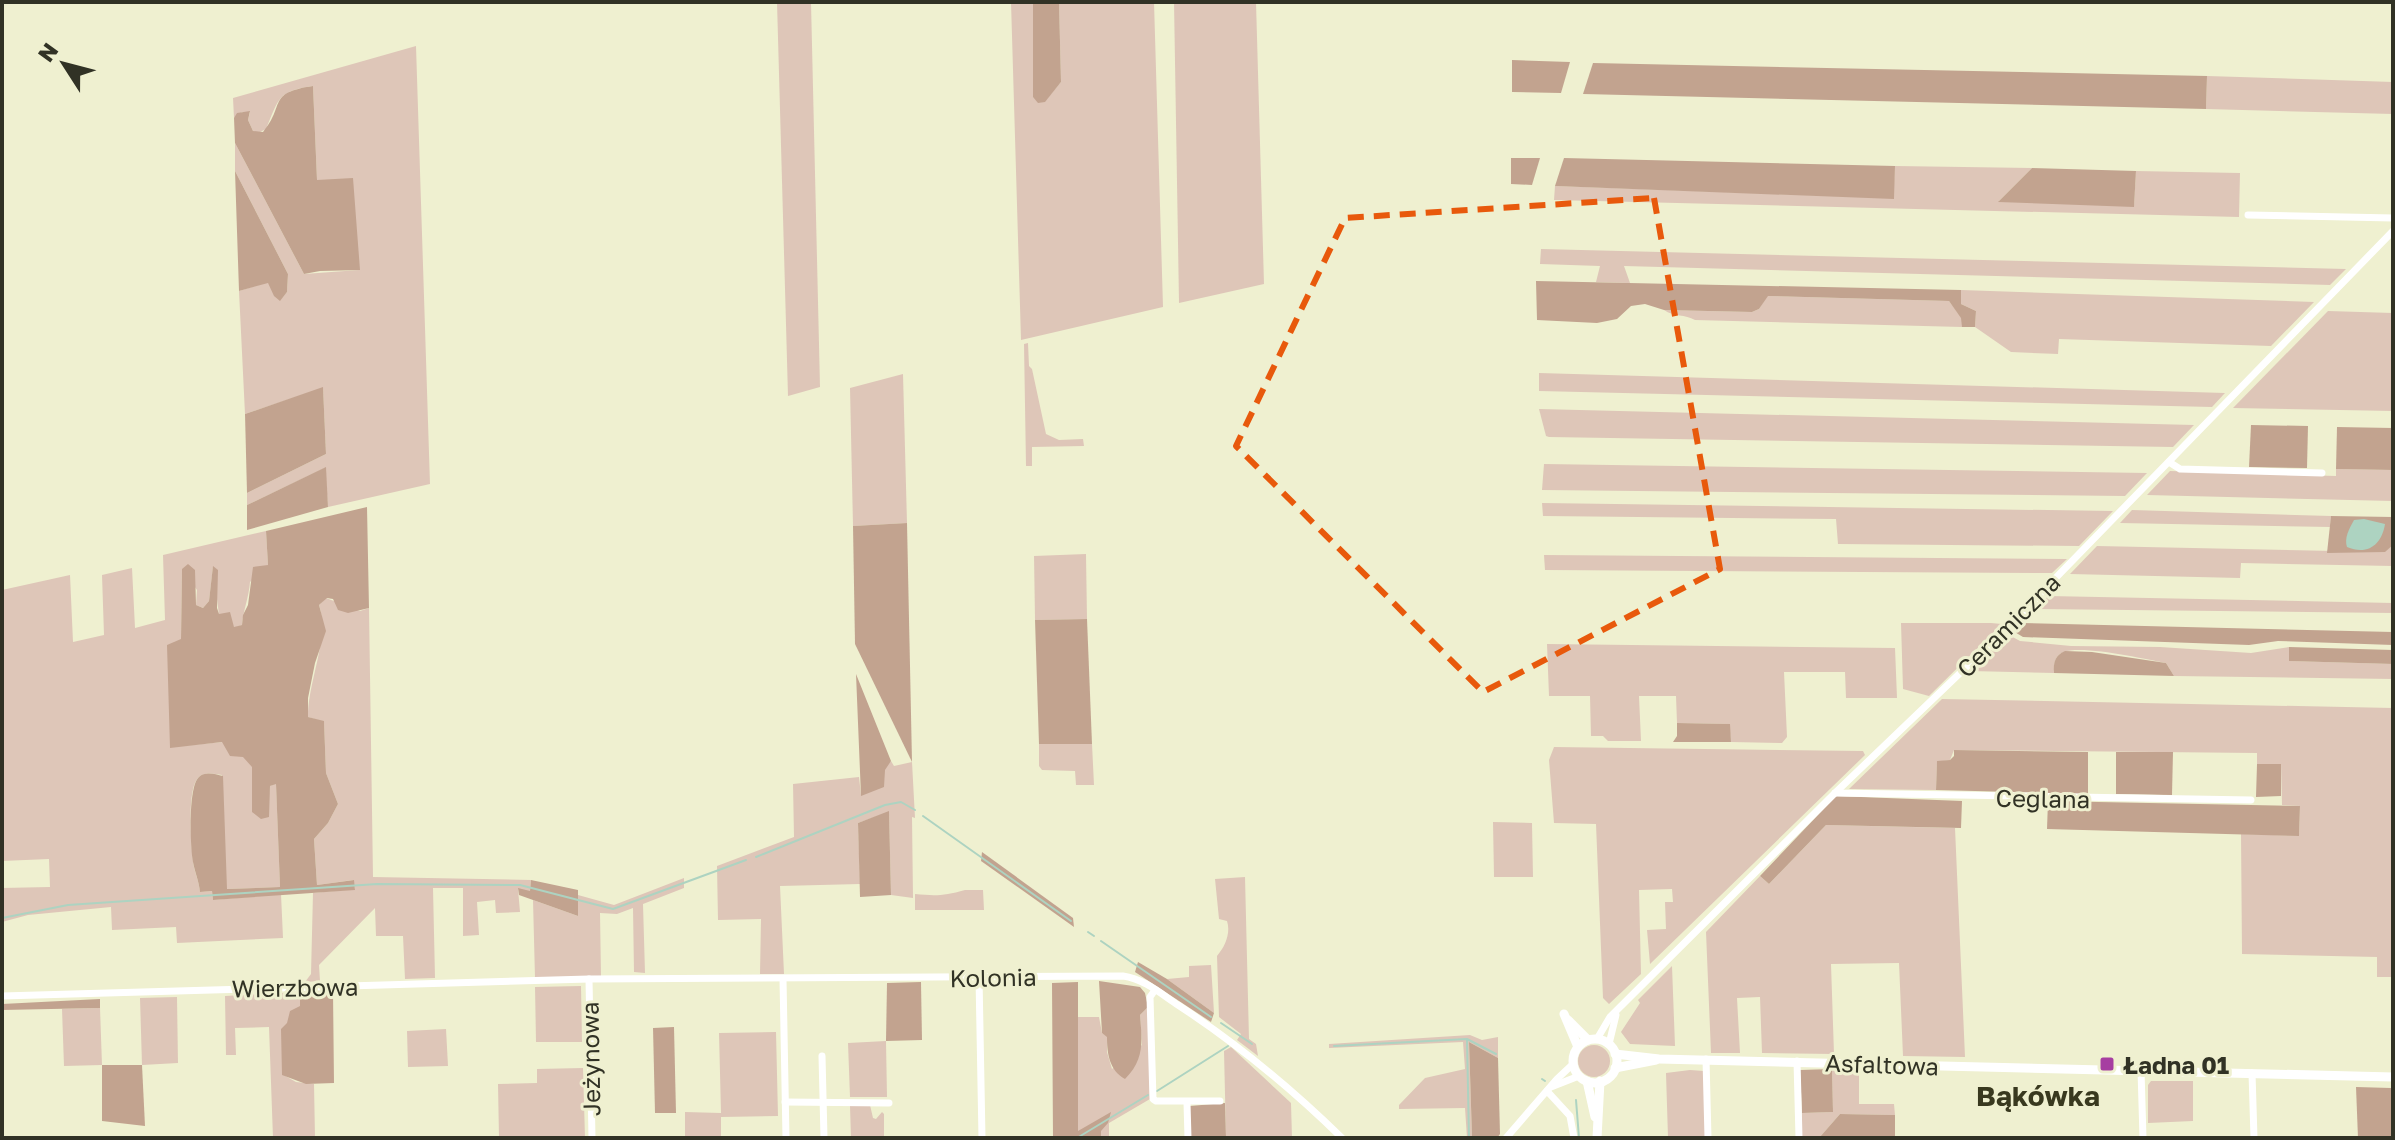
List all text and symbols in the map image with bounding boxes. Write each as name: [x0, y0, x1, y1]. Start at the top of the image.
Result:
north arrow: [24, 24, 104, 104]
text: N: [32, 37, 63, 67]
street label: Ceramiczna: [1950, 567, 2066, 683]
street label: Ceglana: [1995, 783, 2091, 813]
street label: Kolonia: [949, 962, 1037, 992]
street label: Wierzbowa: [231, 971, 359, 1003]
street label: Jeżynowa: [575, 1001, 605, 1117]
street label: Asfaltowa: [1825, 1048, 1939, 1080]
place label: Ładna 01: [2123, 1050, 2229, 1079]
marker: Ładna 01: [2098, 1055, 2116, 1073]
district label: Bąkówka: [1976, 1079, 2100, 1112]

